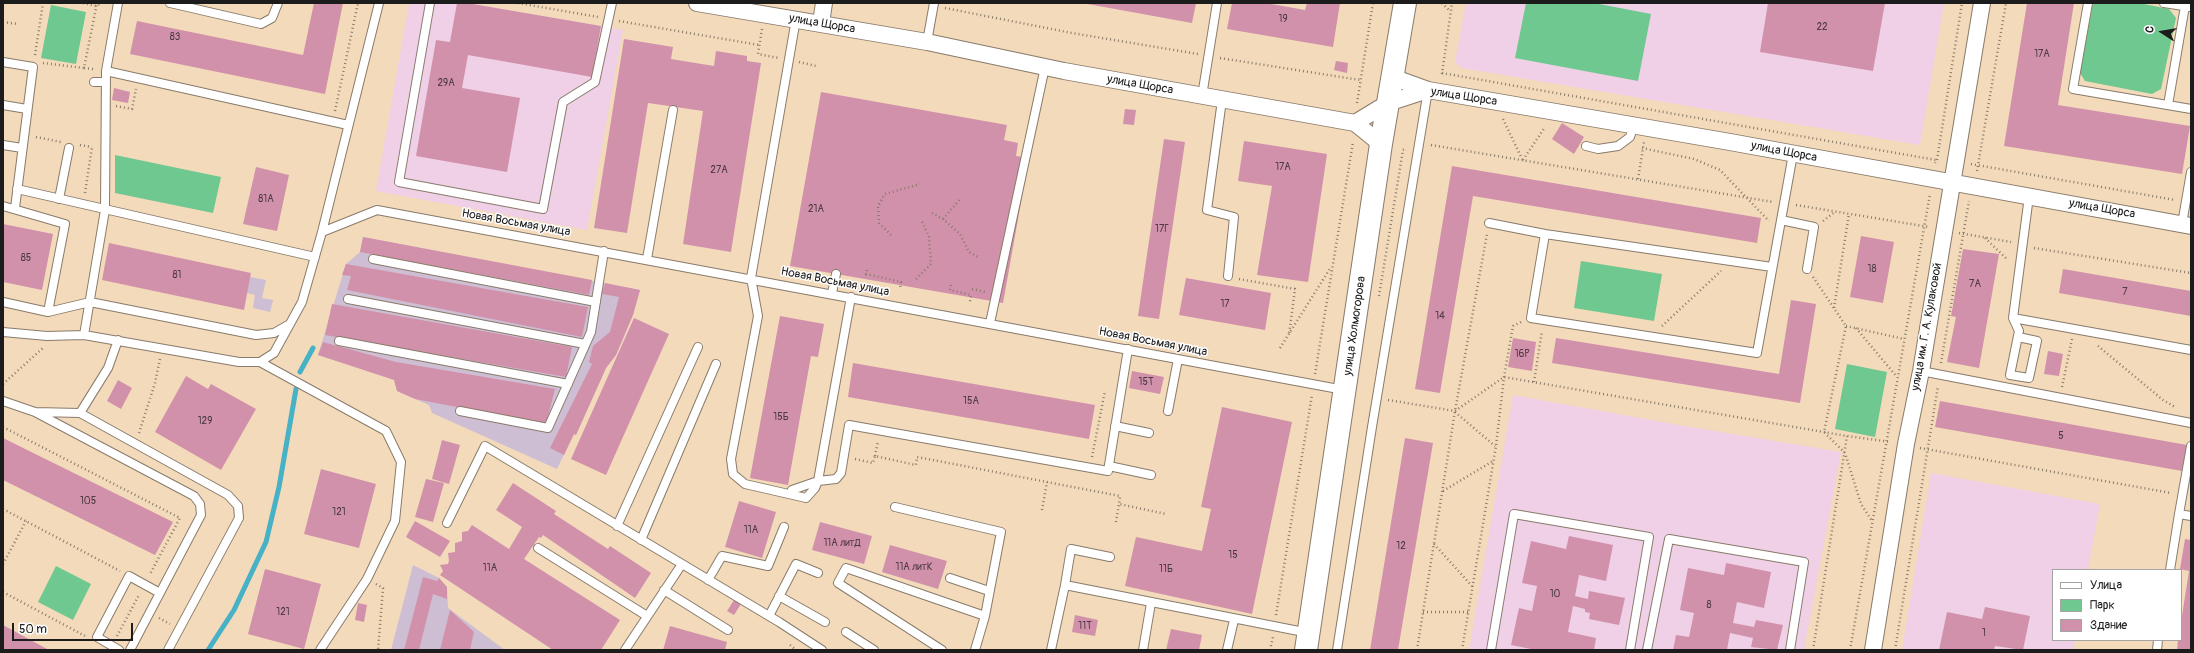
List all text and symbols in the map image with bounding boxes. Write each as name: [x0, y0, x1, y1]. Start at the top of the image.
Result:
street label: улица Щорса: [788, 11, 856, 37]
north arrow: [2142, 12, 2182, 52]
house number: 19: [1278, 13, 1288, 25]
house number: 22: [1816, 21, 1828, 33]
text: С: [2143, 25, 2157, 34]
house number: 83: [170, 31, 180, 43]
house number: 17А: [2034, 48, 2050, 60]
street label: улица Щорса: [1106, 72, 1174, 98]
house number: 29А: [437, 77, 455, 89]
street label: улица Щорса: [1430, 85, 1498, 109]
street label: улица Щорса: [1750, 139, 1818, 165]
house number: 17А: [1275, 161, 1291, 173]
house number: 27А: [710, 164, 728, 176]
house number: 81А: [258, 193, 274, 205]
street label: улица Щорса: [2068, 196, 2136, 222]
house number: 21А: [808, 203, 824, 215]
street label: Новая Восьмая улица: [460, 206, 572, 240]
house number: 17Г: [1155, 223, 1169, 235]
house number: 85: [21, 252, 31, 264]
street label: улица им. Г. А. Кулаковой: [1909, 262, 1945, 392]
house number: 18: [1868, 263, 1876, 275]
street label: Новая Восьмая улица: [780, 264, 890, 300]
house number: 81: [173, 269, 181, 281]
street label: улица Холмогорова: [1341, 275, 1369, 377]
house number: 7А: [1969, 278, 1981, 290]
house number: 7: [2122, 286, 2128, 298]
house number: 17: [1220, 298, 1230, 310]
house number: 14: [1435, 310, 1445, 322]
street label: Новая Восьмая улица: [1098, 324, 1208, 360]
house number: 16Р: [1515, 348, 1529, 360]
house number: 15Т: [1139, 376, 1153, 388]
house number: 15А: [963, 395, 979, 407]
house number: 15Б: [773, 411, 789, 423]
house number: 129: [198, 415, 212, 427]
house number: 5: [2058, 430, 2064, 442]
house number: 105: [80, 495, 96, 507]
house number: 121: [332, 506, 346, 518]
house number: 11А: [744, 524, 758, 536]
house number: 11А литД: [823, 537, 861, 549]
house number: 12: [1396, 540, 1406, 552]
house number: 15: [1228, 549, 1238, 561]
house number: 11А литК: [896, 561, 932, 573]
house number: 11А: [483, 562, 497, 574]
house number: 11Б: [1159, 563, 1173, 575]
legend: [2052, 569, 2182, 641]
text: Улица: [2090, 578, 2122, 593]
house number: 10: [1550, 588, 1560, 600]
text: Парк: [2090, 598, 2115, 613]
house number: 8: [1706, 599, 1712, 611]
house number: 121: [276, 606, 290, 618]
scale bar: [14, 615, 135, 641]
text: Здание: [2090, 618, 2127, 633]
house number: 11Т: [1078, 620, 1092, 632]
text: 50 m: [19, 622, 47, 637]
house number: 1: [1982, 627, 1986, 639]

